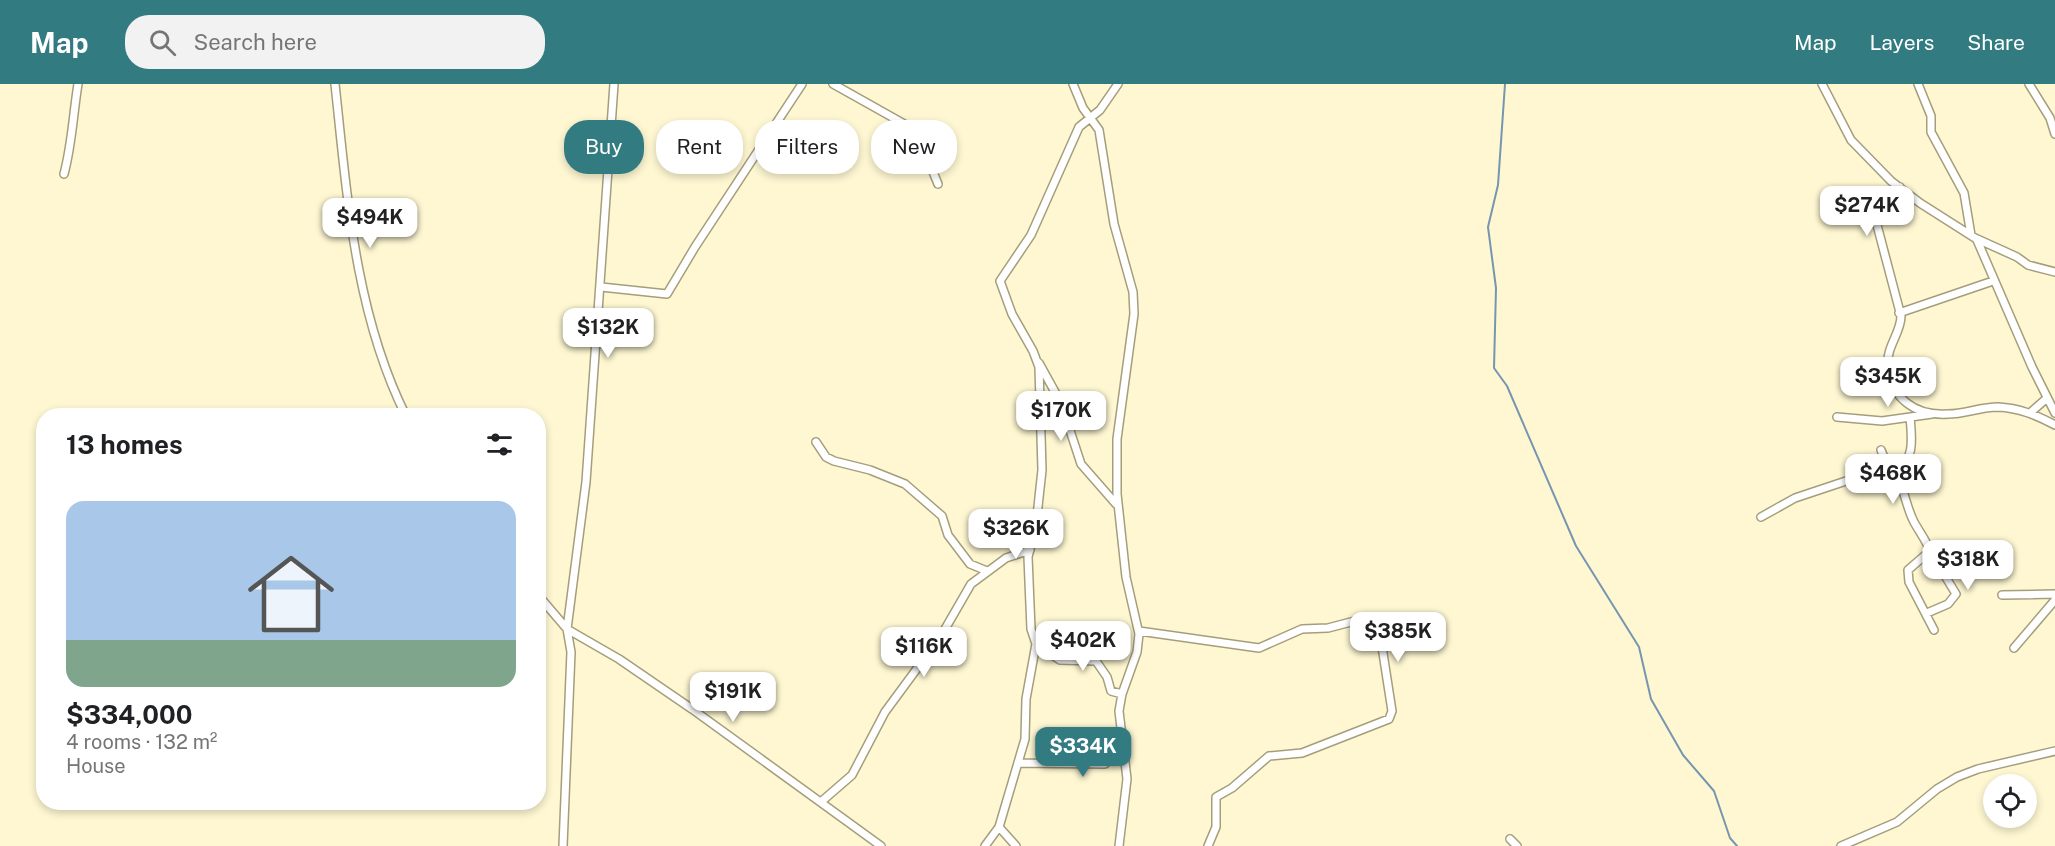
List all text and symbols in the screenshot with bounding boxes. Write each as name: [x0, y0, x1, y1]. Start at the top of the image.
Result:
search box: [125, 15, 545, 69]
text: Map: [30, 26, 89, 59]
icon: search: [146, 26, 179, 59]
text: Search here: [194, 29, 317, 55]
text: Map: [1794, 30, 1837, 55]
text: Layers: [1870, 30, 1934, 55]
text: Share: [1967, 30, 2025, 55]
chip: Buy: [564, 120, 644, 174]
chip: Rent: [656, 120, 743, 174]
chip: Filters: [755, 120, 859, 174]
chip: New: [871, 120, 957, 174]
pin: $274K: [1825, 186, 1909, 237]
text: $274K: [1834, 193, 1900, 217]
pin: $494K: [328, 198, 412, 249]
text: $494K: [336, 205, 404, 229]
pin: $132K: [566, 308, 650, 359]
text: $132K: [577, 315, 639, 339]
pin: $345K: [1846, 357, 1930, 408]
text: $345K: [1854, 364, 1922, 388]
pin: $170K: [1019, 391, 1103, 442]
text: $170K: [1030, 398, 1092, 422]
icon: filters: [483, 428, 516, 461]
text: 13 homes: [66, 429, 183, 460]
pin: $468K: [1851, 454, 1935, 505]
text: $468K: [1859, 461, 1927, 485]
pin: $326K: [974, 509, 1058, 560]
text: $326K: [982, 516, 1050, 540]
icon: home: [237, 540, 345, 648]
pin: $318K: [1926, 540, 2010, 591]
text: $318K: [1936, 547, 2000, 571]
pin: $385K: [1356, 612, 1440, 663]
text: $385K: [1364, 619, 1432, 643]
pin: $402K: [1041, 621, 1125, 672]
pin: $116K: [882, 627, 966, 678]
text: $402K: [1050, 628, 1116, 652]
text: $116K: [895, 634, 953, 658]
pin: $191K: [691, 672, 775, 723]
text: $191K: [704, 679, 762, 703]
text: $334,000: [66, 699, 192, 730]
pin: $334K: [1041, 727, 1125, 778]
text: 4 rooms · 132 m²: [66, 730, 217, 754]
text: $334K: [1049, 734, 1117, 758]
text: House: [66, 754, 126, 778]
map controls: [1983, 774, 2037, 828]
button: locate: [1983, 774, 2037, 828]

